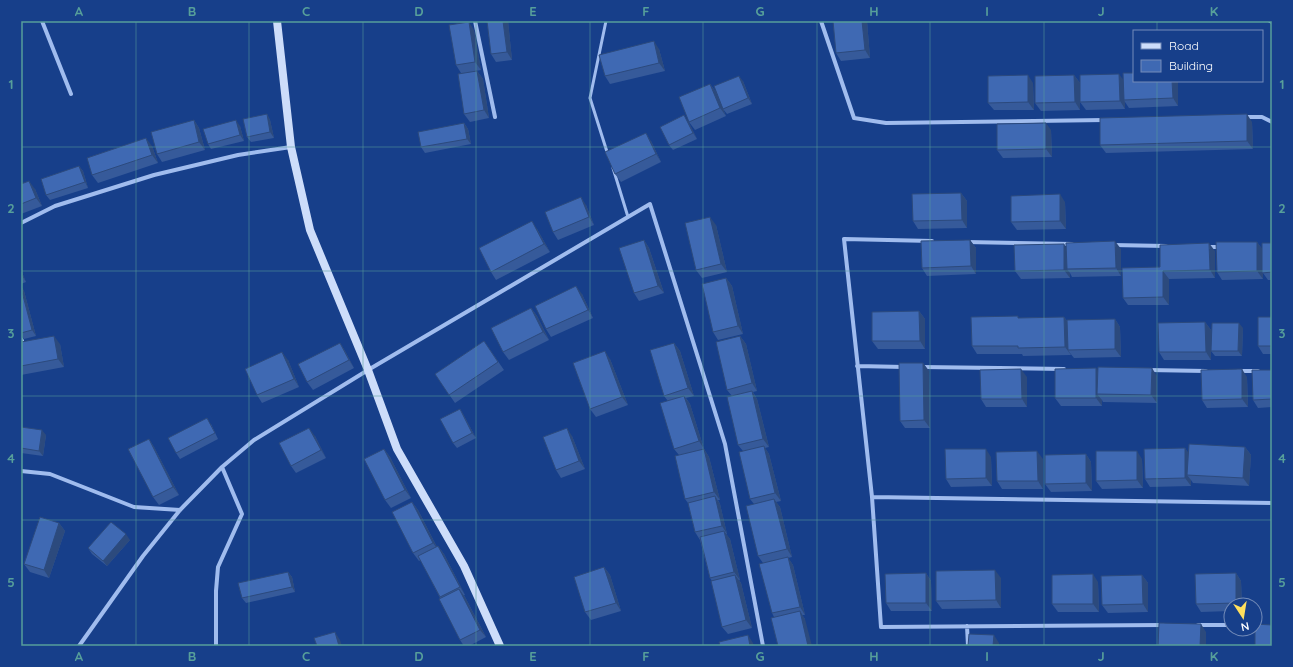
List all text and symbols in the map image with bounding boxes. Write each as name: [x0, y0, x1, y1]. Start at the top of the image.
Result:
text: A: [75, 3, 84, 19]
text: B: [188, 3, 196, 19]
text: C: [302, 3, 310, 19]
text: D: [414, 3, 424, 19]
text: E: [529, 3, 537, 19]
text: F: [642, 3, 650, 19]
text: G: [755, 3, 765, 19]
text: H: [869, 3, 879, 19]
text: I: [985, 3, 989, 19]
text: J: [1097, 3, 1105, 19]
text: K: [1210, 3, 1219, 19]
legend: [1133, 30, 1263, 82]
text: Road: [1169, 38, 1199, 53]
text: Building: [1169, 58, 1213, 73]
text: 1: [8, 76, 14, 92]
text: 1: [1279, 76, 1285, 92]
text: 2: [7, 200, 15, 216]
text: 2: [1278, 200, 1286, 216]
text: 3: [8, 325, 15, 341]
text: 3: [1279, 325, 1286, 341]
text: 4: [7, 450, 15, 466]
text: 4: [1278, 450, 1286, 466]
text: 5: [7, 574, 15, 590]
text: 5: [1278, 574, 1286, 590]
north arrow: [1223, 597, 1263, 637]
text: N: [1240, 619, 1250, 634]
text: A: [75, 648, 84, 664]
text: B: [188, 648, 196, 664]
text: C: [302, 648, 310, 664]
text: D: [414, 648, 424, 664]
text: E: [529, 648, 537, 664]
text: F: [642, 648, 650, 664]
text: G: [755, 648, 765, 664]
text: H: [869, 648, 879, 664]
text: I: [985, 648, 989, 664]
text: J: [1097, 648, 1105, 664]
text: K: [1210, 648, 1219, 664]

